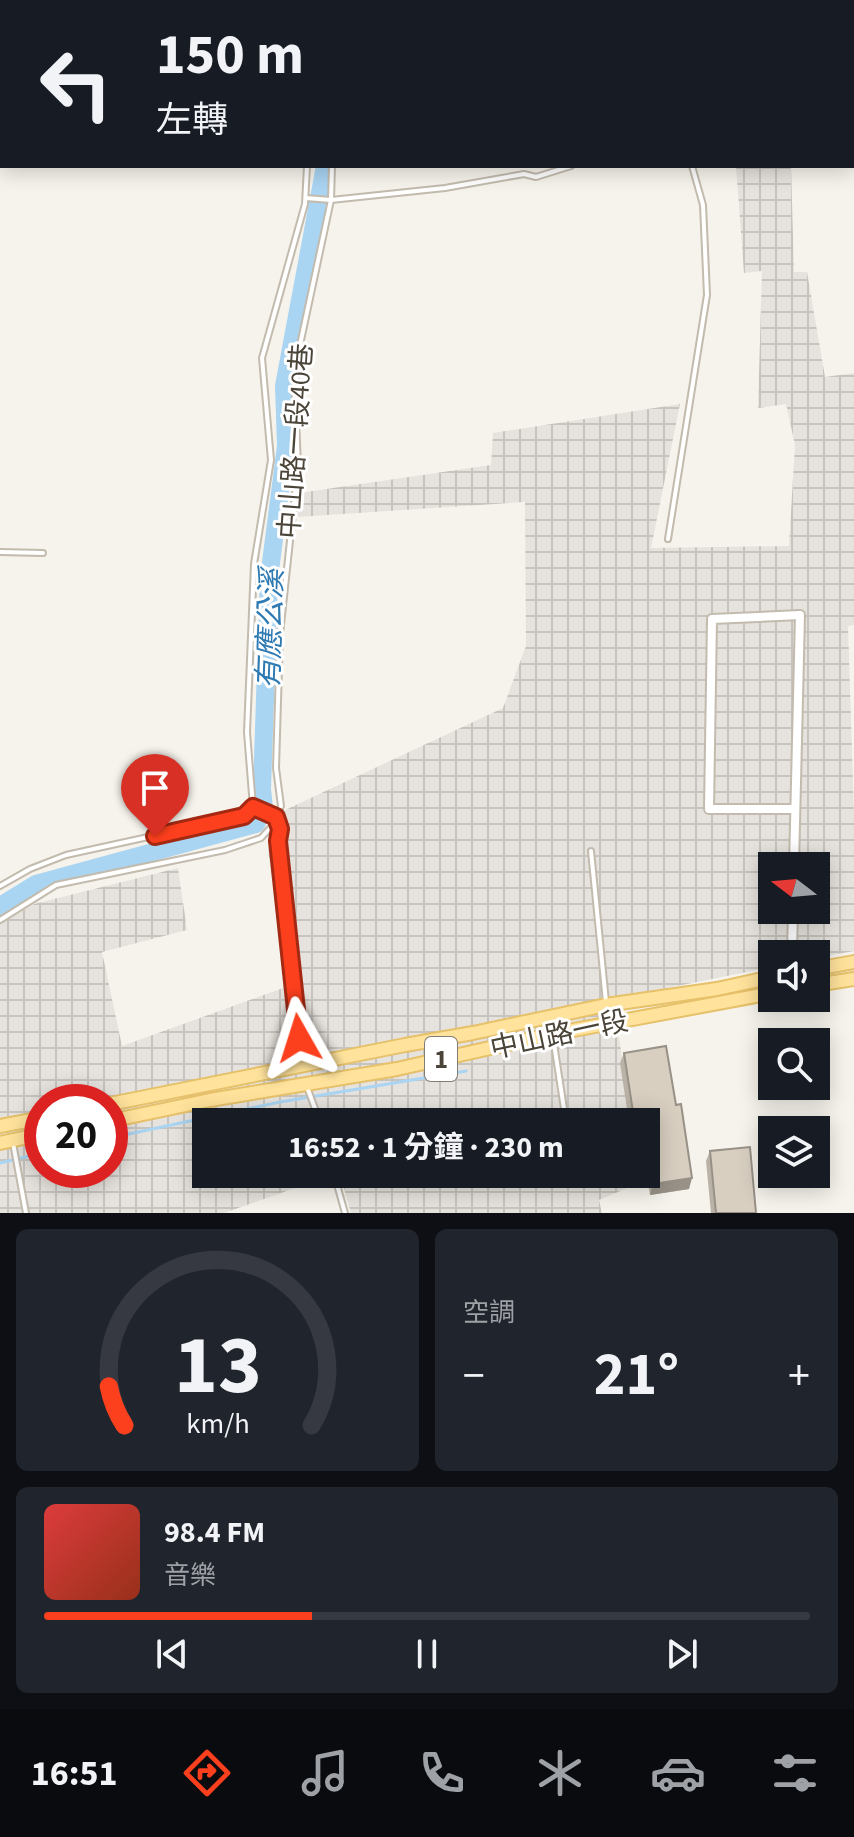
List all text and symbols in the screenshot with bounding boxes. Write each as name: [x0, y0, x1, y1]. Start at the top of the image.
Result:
text: 150 m: [156, 16, 304, 95]
icon: left: [24, 32, 128, 136]
text: 左轉: [156, 95, 228, 146]
street label: 中山路一段40巷: [269, 342, 323, 540]
water label: 有應公溪: [247, 564, 294, 690]
pin: [121, 754, 189, 836]
icon: arrive: [133, 766, 177, 810]
north arrow: [758, 852, 830, 924]
map controls: [758, 852, 830, 1188]
button: sound: [758, 940, 830, 1012]
position arrow: [257, 996, 341, 1080]
street label: 中山路一段: [487, 1001, 632, 1069]
button: search: [758, 1028, 830, 1100]
road number: 1: [425, 1037, 457, 1081]
speed limit sign: 20: [24, 1084, 128, 1188]
button: layers: [758, 1116, 830, 1188]
text: 16:52 · 1 分鐘 · 230 m: [288, 1126, 564, 1169]
text: 空調: [463, 1294, 515, 1331]
text: 13: [174, 1307, 261, 1425]
text: 21°: [594, 1333, 679, 1418]
text: −: [463, 1345, 485, 1408]
text: +: [788, 1345, 810, 1408]
text: km/h: [186, 1404, 249, 1444]
text: 98.4 FM: [164, 1511, 265, 1554]
text: 音樂: [164, 1557, 216, 1594]
icon: previous: [150, 1632, 194, 1676]
icon: pause: [405, 1632, 449, 1676]
icon: next: [660, 1632, 704, 1676]
icon: directions: [179, 1745, 235, 1801]
icon: music: [297, 1745, 353, 1801]
icon: phone: [414, 1745, 470, 1801]
icon: climate: [532, 1745, 588, 1801]
icon: car: [650, 1745, 706, 1801]
icon: filters: [767, 1745, 823, 1801]
text: 16:51: [31, 1748, 118, 1799]

